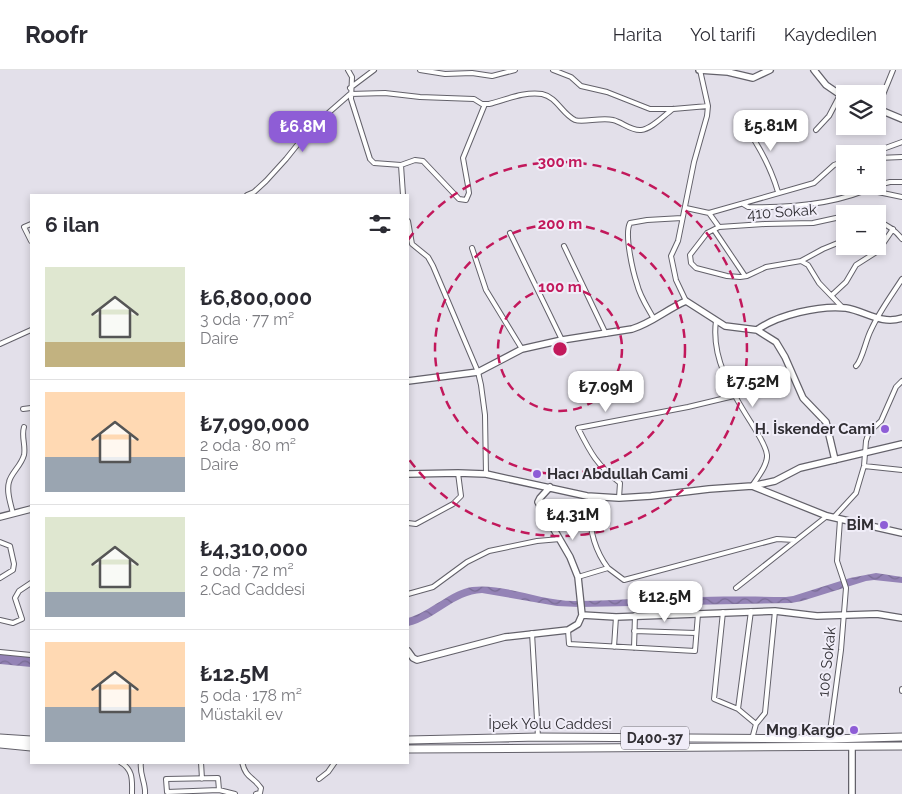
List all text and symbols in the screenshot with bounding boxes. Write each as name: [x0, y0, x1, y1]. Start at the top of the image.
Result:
text: Roofr: [25, 20, 88, 49]
text: Harita: [613, 24, 662, 45]
text: Yol tarifi: [690, 24, 756, 45]
text: Kaydedilen: [784, 24, 877, 45]
map controls: [836, 85, 886, 255]
button: layers: [836, 85, 886, 135]
pin: ₺5.81M: [730, 109, 812, 152]
pin: ₺6.8M: [268, 111, 338, 153]
text: ₺5.81M: [744, 116, 798, 135]
text: ₺6.8M: [280, 117, 326, 136]
button: +: [836, 145, 886, 195]
text: 300 m: [538, 153, 582, 171]
street label: 410 Sokak: [747, 201, 817, 223]
button: −: [836, 205, 886, 255]
icon: filters: [366, 210, 394, 238]
text: 6 ilan: [45, 212, 100, 237]
text: 200 m: [538, 215, 582, 233]
text: 100 m: [538, 278, 582, 296]
text: ₺6,800,000: [200, 285, 312, 310]
icon: home: [85, 287, 145, 347]
text: 3 oda · 77 m²: [200, 310, 294, 329]
text: Daire: [200, 329, 238, 348]
centre of rings: [551, 340, 569, 358]
pin: ₺7.52M: [712, 366, 794, 408]
pin: ₺7.09M: [565, 370, 647, 413]
text: ₺7.52M: [727, 372, 779, 391]
text: ₺7.09M: [579, 377, 633, 396]
text: ₺7,090,000: [200, 411, 310, 436]
icon: home: [85, 412, 145, 472]
place label: H. İskender Cami: [755, 420, 875, 438]
marker: H. İskender Cami: [879, 423, 891, 435]
text: 2 oda · 80 m²: [200, 436, 296, 455]
text: Daire: [200, 455, 238, 474]
place label: Hacı Abdullah Cami: [547, 465, 688, 483]
marker: Hacı Abdullah Cami: [531, 468, 543, 480]
pin: ₺4.31M: [532, 498, 614, 541]
text: ₺4.31M: [547, 505, 599, 524]
place label: BİM: [847, 516, 874, 534]
marker: BİM: [878, 519, 890, 531]
text: ₺4,310,000: [200, 536, 308, 561]
icon: home: [85, 537, 145, 597]
text: 2 oda · 72 m²: [200, 561, 294, 580]
text: 2.Cad Caddesi: [200, 580, 305, 599]
pin: ₺12.5M: [624, 580, 706, 623]
text: ₺12.5M: [639, 587, 691, 606]
street label: 106 Sokak: [814, 626, 840, 698]
text: ₺12.5M: [200, 661, 269, 686]
icon: home: [85, 662, 145, 722]
text: 5 oda · 178 m²: [200, 686, 302, 705]
text: Müstakil ev: [200, 705, 283, 724]
street label: İpek Yolu Caddesi: [488, 714, 612, 733]
place label: Mng Kargo: [766, 721, 844, 739]
marker: Mng Kargo: [848, 724, 860, 736]
road number: D400-37: [621, 726, 689, 750]

